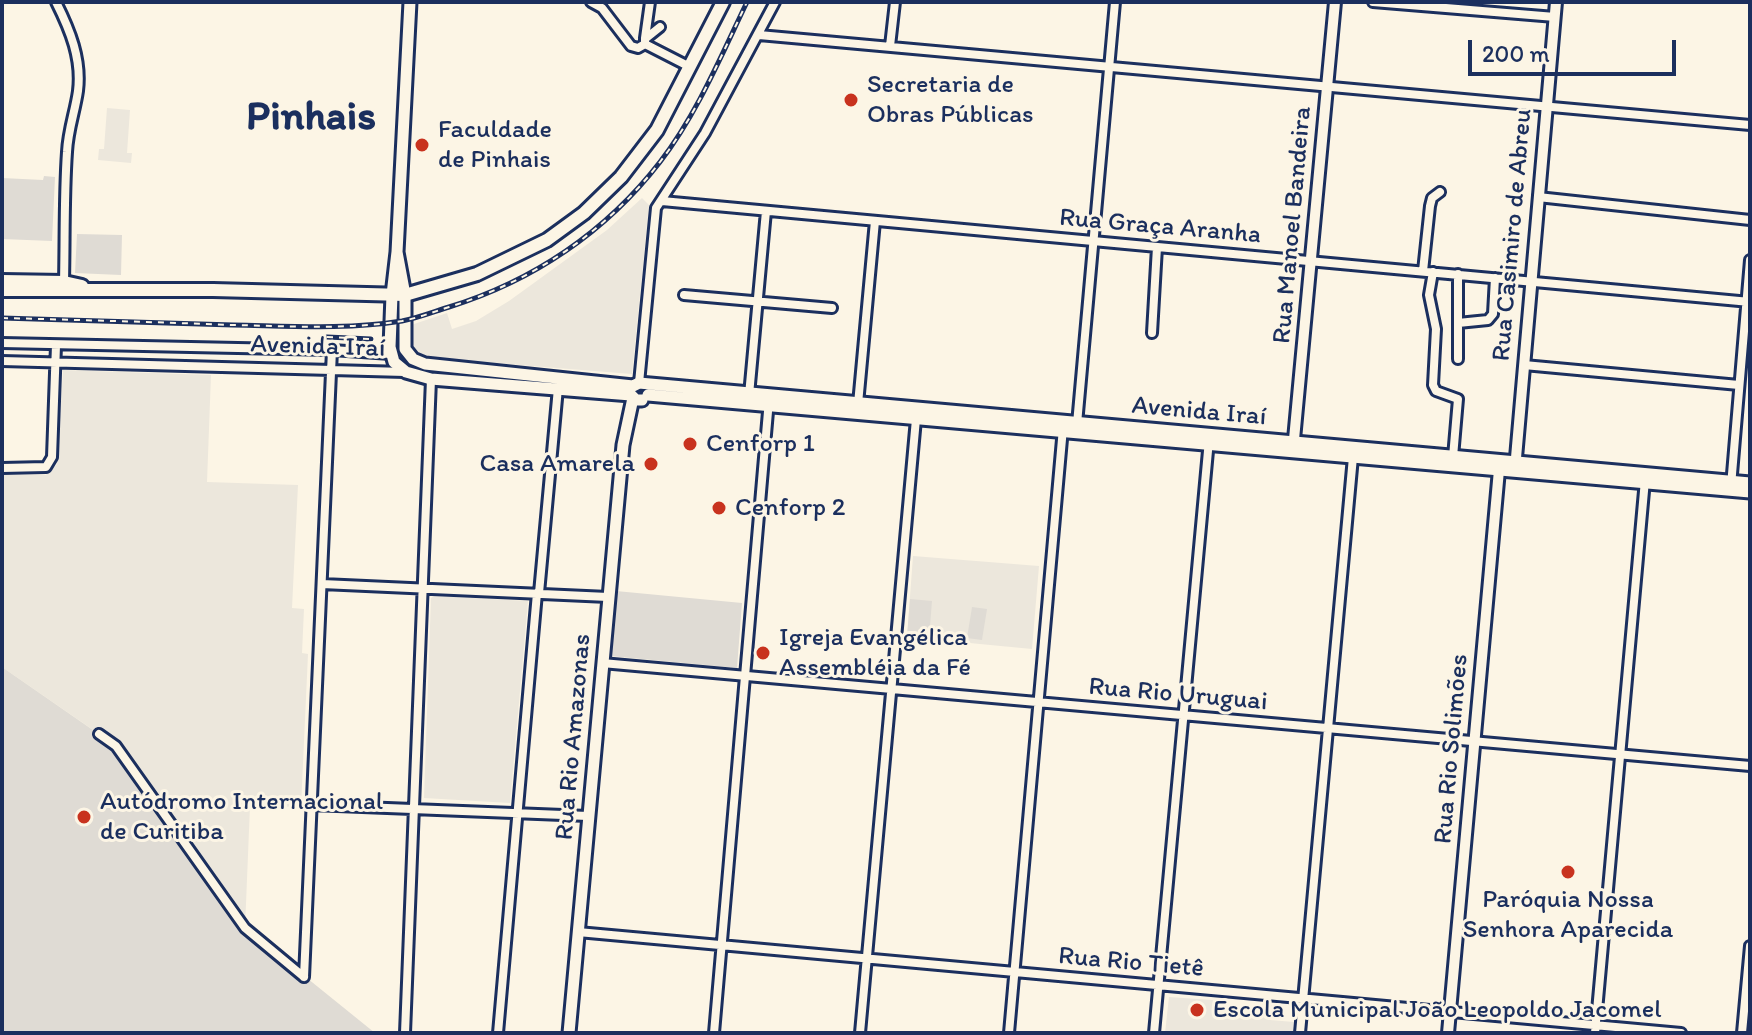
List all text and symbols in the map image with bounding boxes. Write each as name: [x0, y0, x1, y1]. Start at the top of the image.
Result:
scale bar: [1472, 24, 1680, 74]
text: 200 m: [1482, 39, 1550, 68]
place label: Secretaria de Obras Públicas: [867, 69, 1034, 130]
marker: Secretaria de Obras Públicas: [842, 91, 860, 109]
district label: Pinhais: [246, 93, 376, 143]
street label: Rua Manoel Bandeira: [1267, 105, 1319, 345]
street label: Rua Casimiro de Abreu: [1486, 107, 1540, 363]
place label: Faculdade de Pinhais: [438, 114, 552, 176]
marker: Faculdade de Pinhais: [413, 136, 431, 154]
street label: Rua Graça Aranha: [1058, 203, 1262, 251]
street label: Avenida Iraí: [250, 329, 386, 365]
street label: Avenida Iraí: [1130, 391, 1268, 433]
place label: Cenforp 1: [706, 428, 815, 460]
marker: Cenforp 1: [681, 435, 699, 453]
place label: Casa Amarela: [479, 448, 635, 480]
marker: Casa Amarela: [642, 455, 660, 473]
place label: Cenforp 2: [735, 492, 845, 524]
marker: Cenforp 2: [710, 499, 728, 517]
place label: Igreja Evangélica Assembléia da Fé: [779, 622, 971, 684]
street label: Rua Rio Amazonas: [549, 633, 599, 841]
marker: Igreja Evangélica Assembléia da Fé: [754, 644, 772, 662]
street label: Rua Rio Solimões: [1428, 653, 1476, 845]
street label: Rua Rio Uruguai: [1087, 672, 1269, 718]
place label: Autódromo Internacional de Curitiba: [100, 786, 383, 848]
marker: Autódromo Internacional de Curitiba: [75, 808, 93, 826]
marker: Paróquia Nossa Senhora Aparecida: [1559, 863, 1577, 881]
place label: Paróquia Nossa Senhora Aparecida: [1463, 884, 1673, 946]
street label: Rua Rio Tietê: [1057, 941, 1205, 985]
place label: Escola Municipal João Leopoldo Jacomel: [1213, 994, 1662, 1026]
marker: Escola Municipal João Leopoldo Jacomel: [1188, 1001, 1206, 1019]

